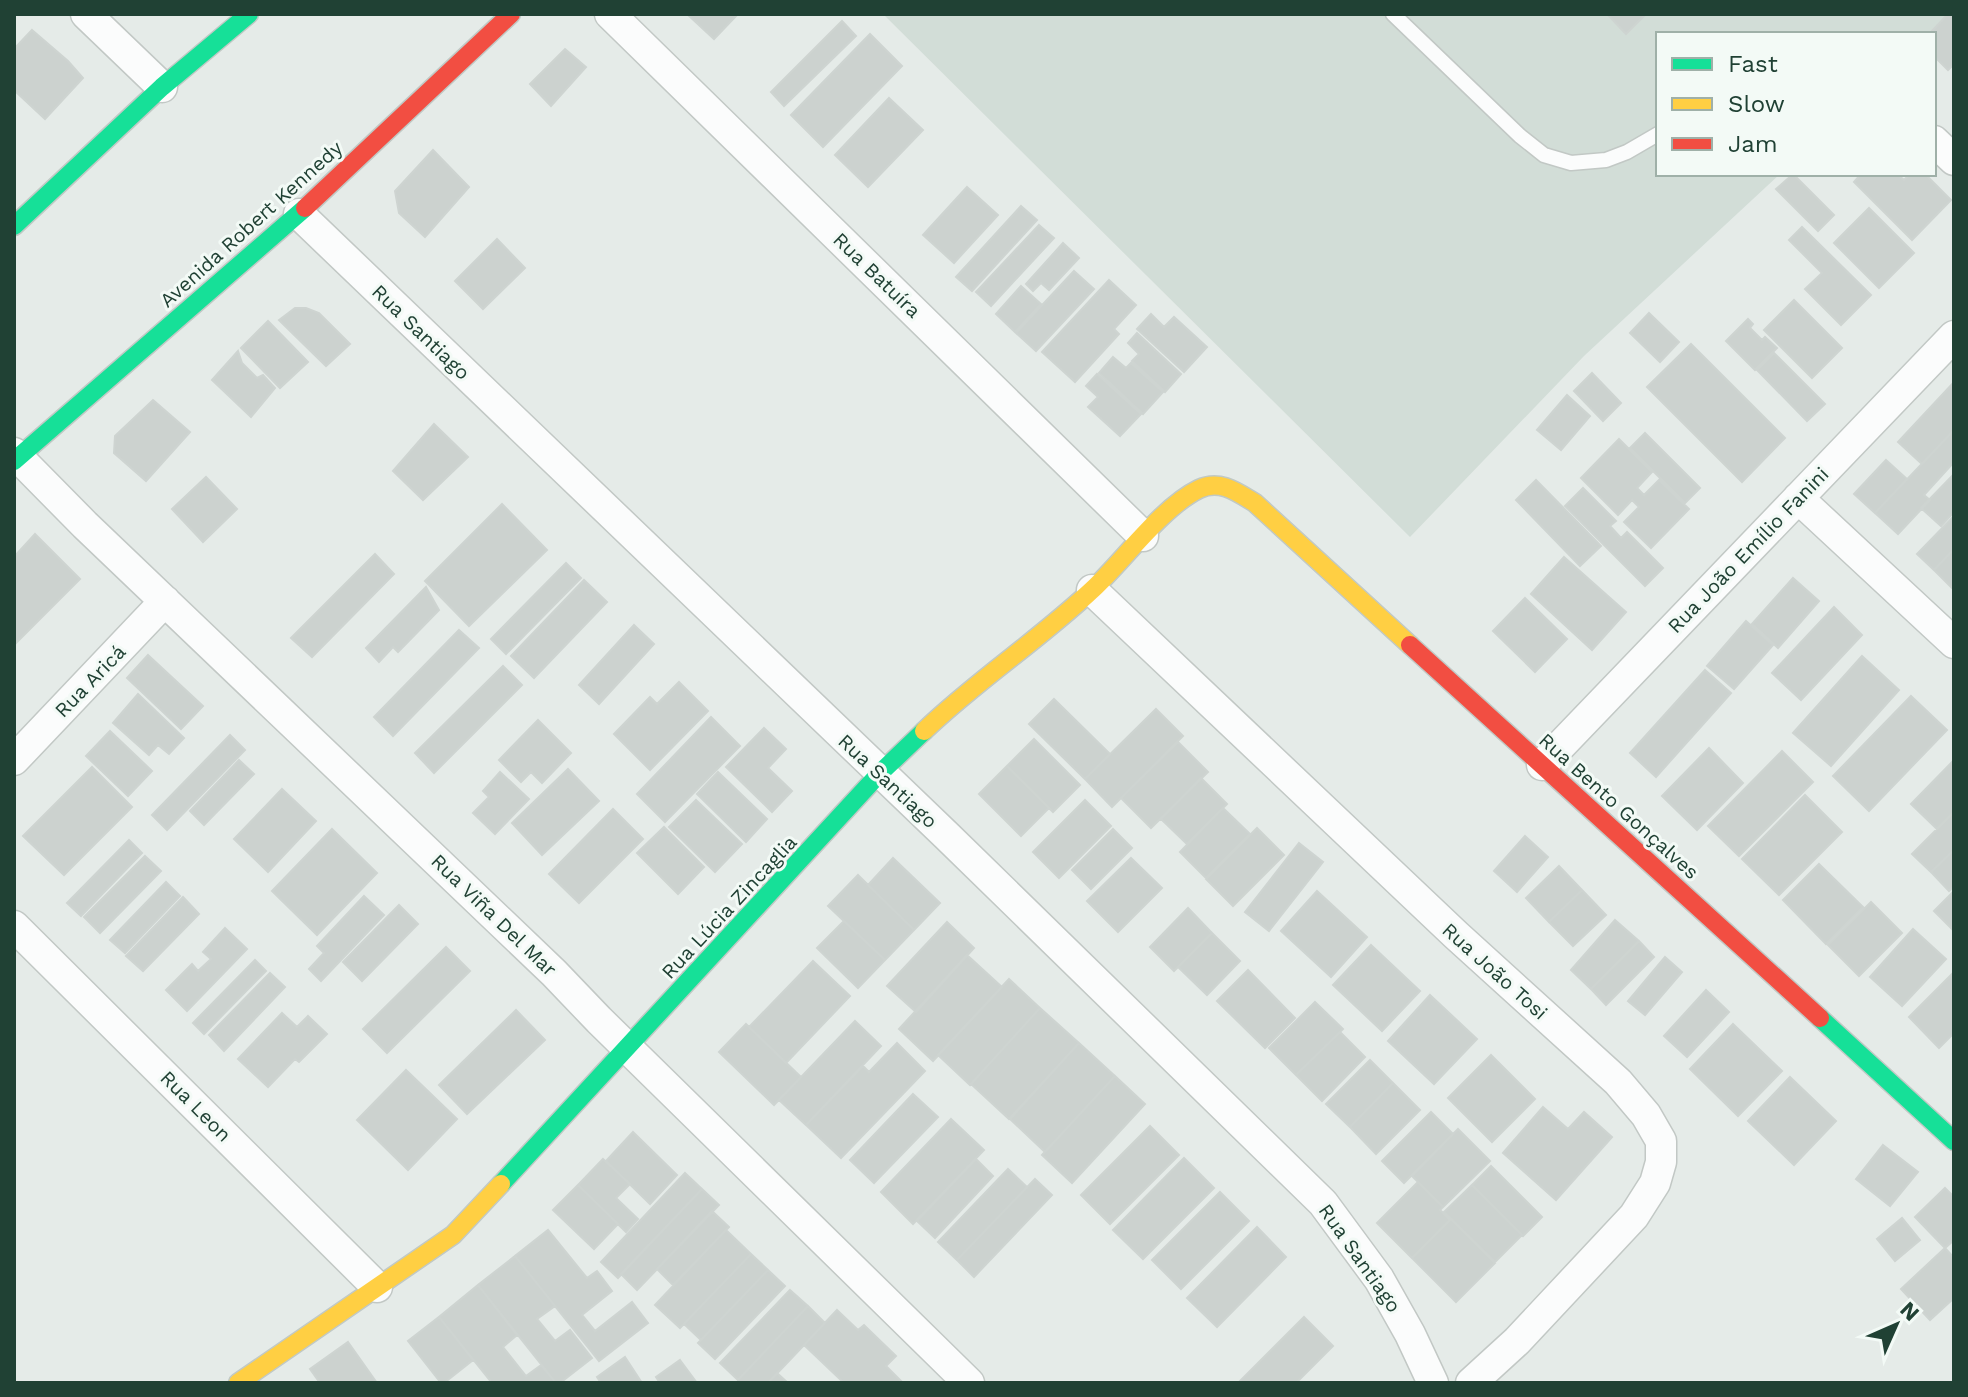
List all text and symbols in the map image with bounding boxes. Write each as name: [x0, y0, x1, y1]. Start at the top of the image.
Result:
legend: [1656, 32, 1936, 176]
text: Fast: [1728, 50, 1778, 78]
text: Slow: [1728, 90, 1785, 118]
text: Jam: [1728, 130, 1778, 158]
street label: Avenida Robert Kennedy: [155, 135, 348, 312]
street label: Rua Batuíra: [828, 227, 926, 323]
street label: Rua Santiago: [367, 279, 475, 385]
street label: Rua João Emílio Fanini: [1663, 462, 1833, 638]
street label: Rua Aricá: [50, 640, 130, 722]
street label: Rua Bento Gonçalves: [1534, 728, 1704, 884]
street label: Rua Santiago: [833, 729, 943, 833]
street label: Rua Lúcia Zincaglia: [656, 830, 802, 984]
street label: Rua Viña Del Mar: [426, 849, 562, 981]
street label: Rua João Tosi: [1438, 918, 1552, 1024]
street label: Rua Leon: [155, 1065, 237, 1147]
street label: Rua Santiago: [1314, 1199, 1406, 1317]
north arrow: [1856, 1285, 1936, 1365]
text: N: [1895, 1297, 1924, 1326]

